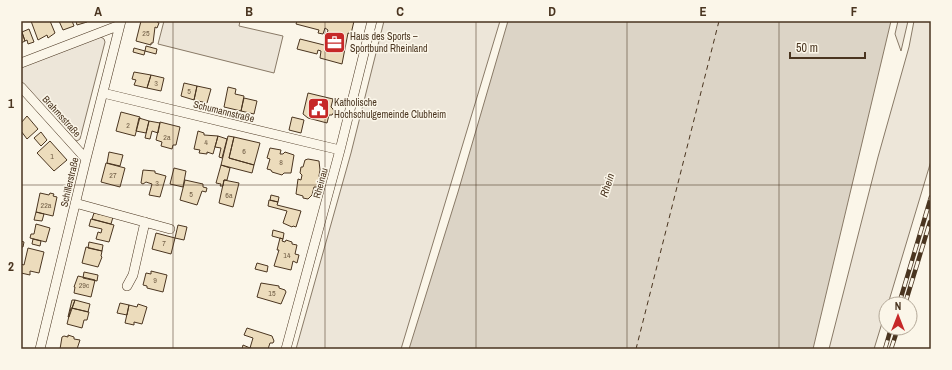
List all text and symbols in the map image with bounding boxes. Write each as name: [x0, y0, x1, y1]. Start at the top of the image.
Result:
text: A: [94, 3, 102, 20]
text: B: [245, 3, 253, 20]
text: C: [396, 3, 404, 20]
text: D: [548, 3, 556, 20]
text: E: [699, 3, 707, 20]
text: F: [851, 3, 858, 20]
house number: 25: [142, 28, 150, 38]
office icon: Haus des Sports – Sportbund Rheinland: [322, 29, 348, 55]
place label: Haus des Sports – Sportbund Rheinland: [350, 30, 428, 55]
scale bar: [790, 34, 865, 60]
text: 50 m: [796, 40, 818, 56]
house number: 3: [154, 78, 158, 88]
house number: 5: [187, 86, 191, 96]
street label: Brahmsstraße: [40, 93, 84, 140]
text: 1: [8, 95, 14, 112]
public building icon: Katholische Hochschulgemeinde Clubheim: [306, 95, 332, 121]
place label: Katholische Hochschulgemeinde Clubheim: [334, 96, 446, 121]
street label: Schumannstraße: [192, 98, 256, 125]
house number: 2: [126, 120, 130, 130]
house number: 2a: [163, 132, 171, 142]
house number: 4: [204, 137, 208, 147]
house number: 6: [242, 146, 246, 156]
house number: 1: [50, 151, 54, 161]
street label: Schillerstraße: [57, 156, 82, 208]
house number: 8: [279, 157, 283, 167]
street label: Rheinau: [310, 166, 331, 200]
house number: 27: [109, 170, 117, 180]
water label: Rhein: [597, 171, 617, 199]
house number: 3: [155, 178, 159, 188]
house number: 5: [189, 189, 193, 199]
house number: 6a: [225, 190, 233, 200]
house number: 22a: [41, 200, 52, 210]
house number: 7: [162, 238, 166, 248]
house number: 14: [283, 250, 291, 260]
text: 2: [8, 258, 14, 275]
house number: 9: [153, 275, 157, 285]
house number: 29c: [79, 280, 90, 290]
house number: 15: [268, 288, 276, 298]
north arrow: [878, 296, 918, 336]
text: N: [895, 299, 901, 313]

